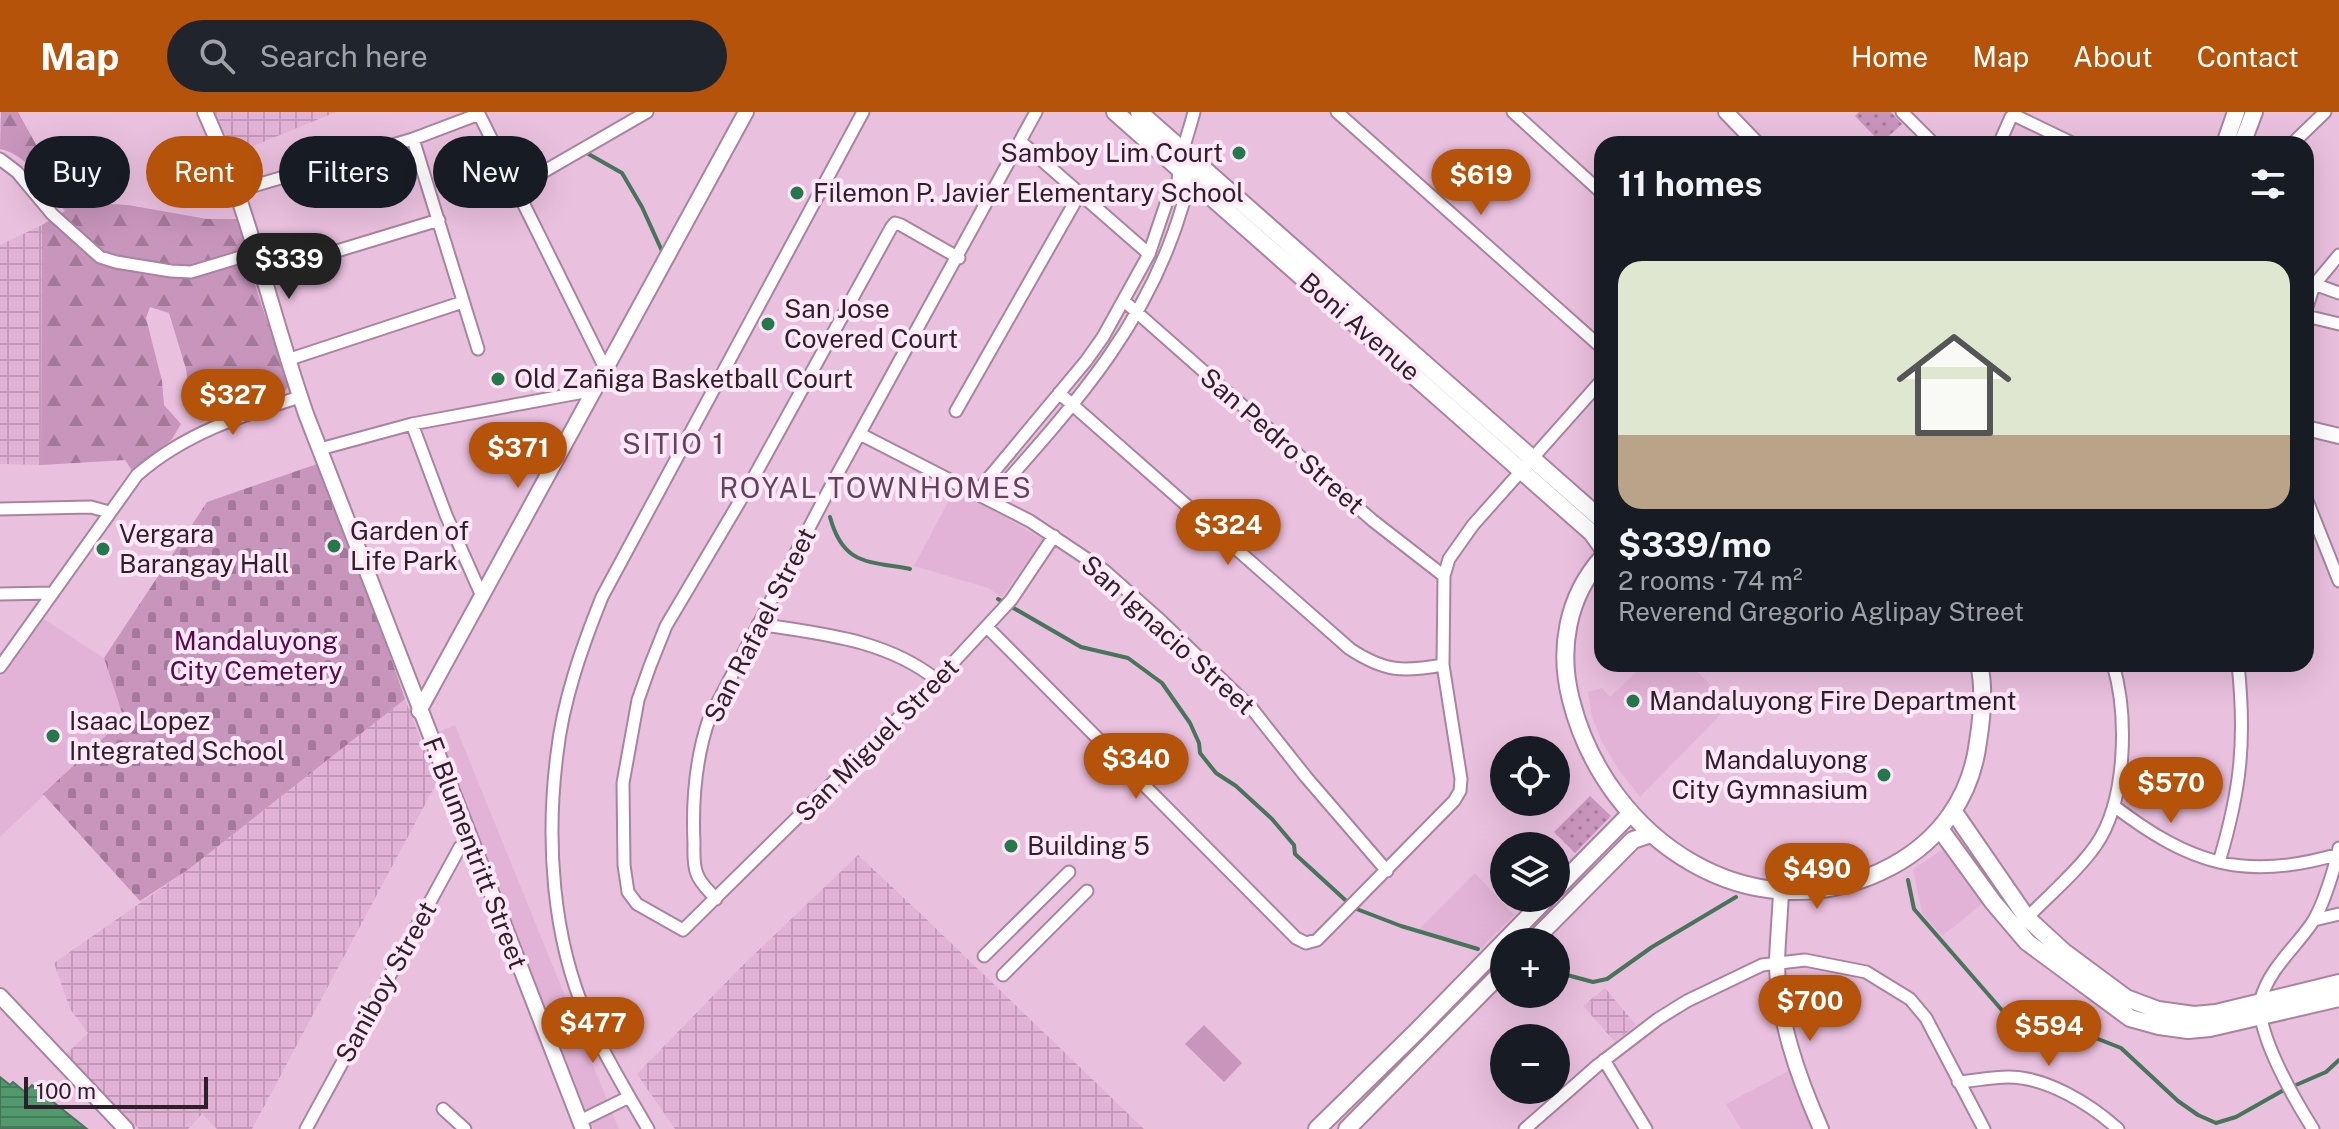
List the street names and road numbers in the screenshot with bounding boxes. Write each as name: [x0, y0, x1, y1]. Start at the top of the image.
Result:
street label: Boni Avenue: [1294, 266, 1427, 387]
street label: San Pedro Street: [1194, 361, 1370, 520]
street label: San Rafael Street: [697, 522, 822, 727]
street label: San Ignacio Street: [1075, 549, 1262, 721]
street label: San Miguel Street: [789, 652, 965, 828]
street label: F. Blumentritt Street: [417, 733, 534, 973]
street label: Saniboy Street: [329, 896, 443, 1068]

